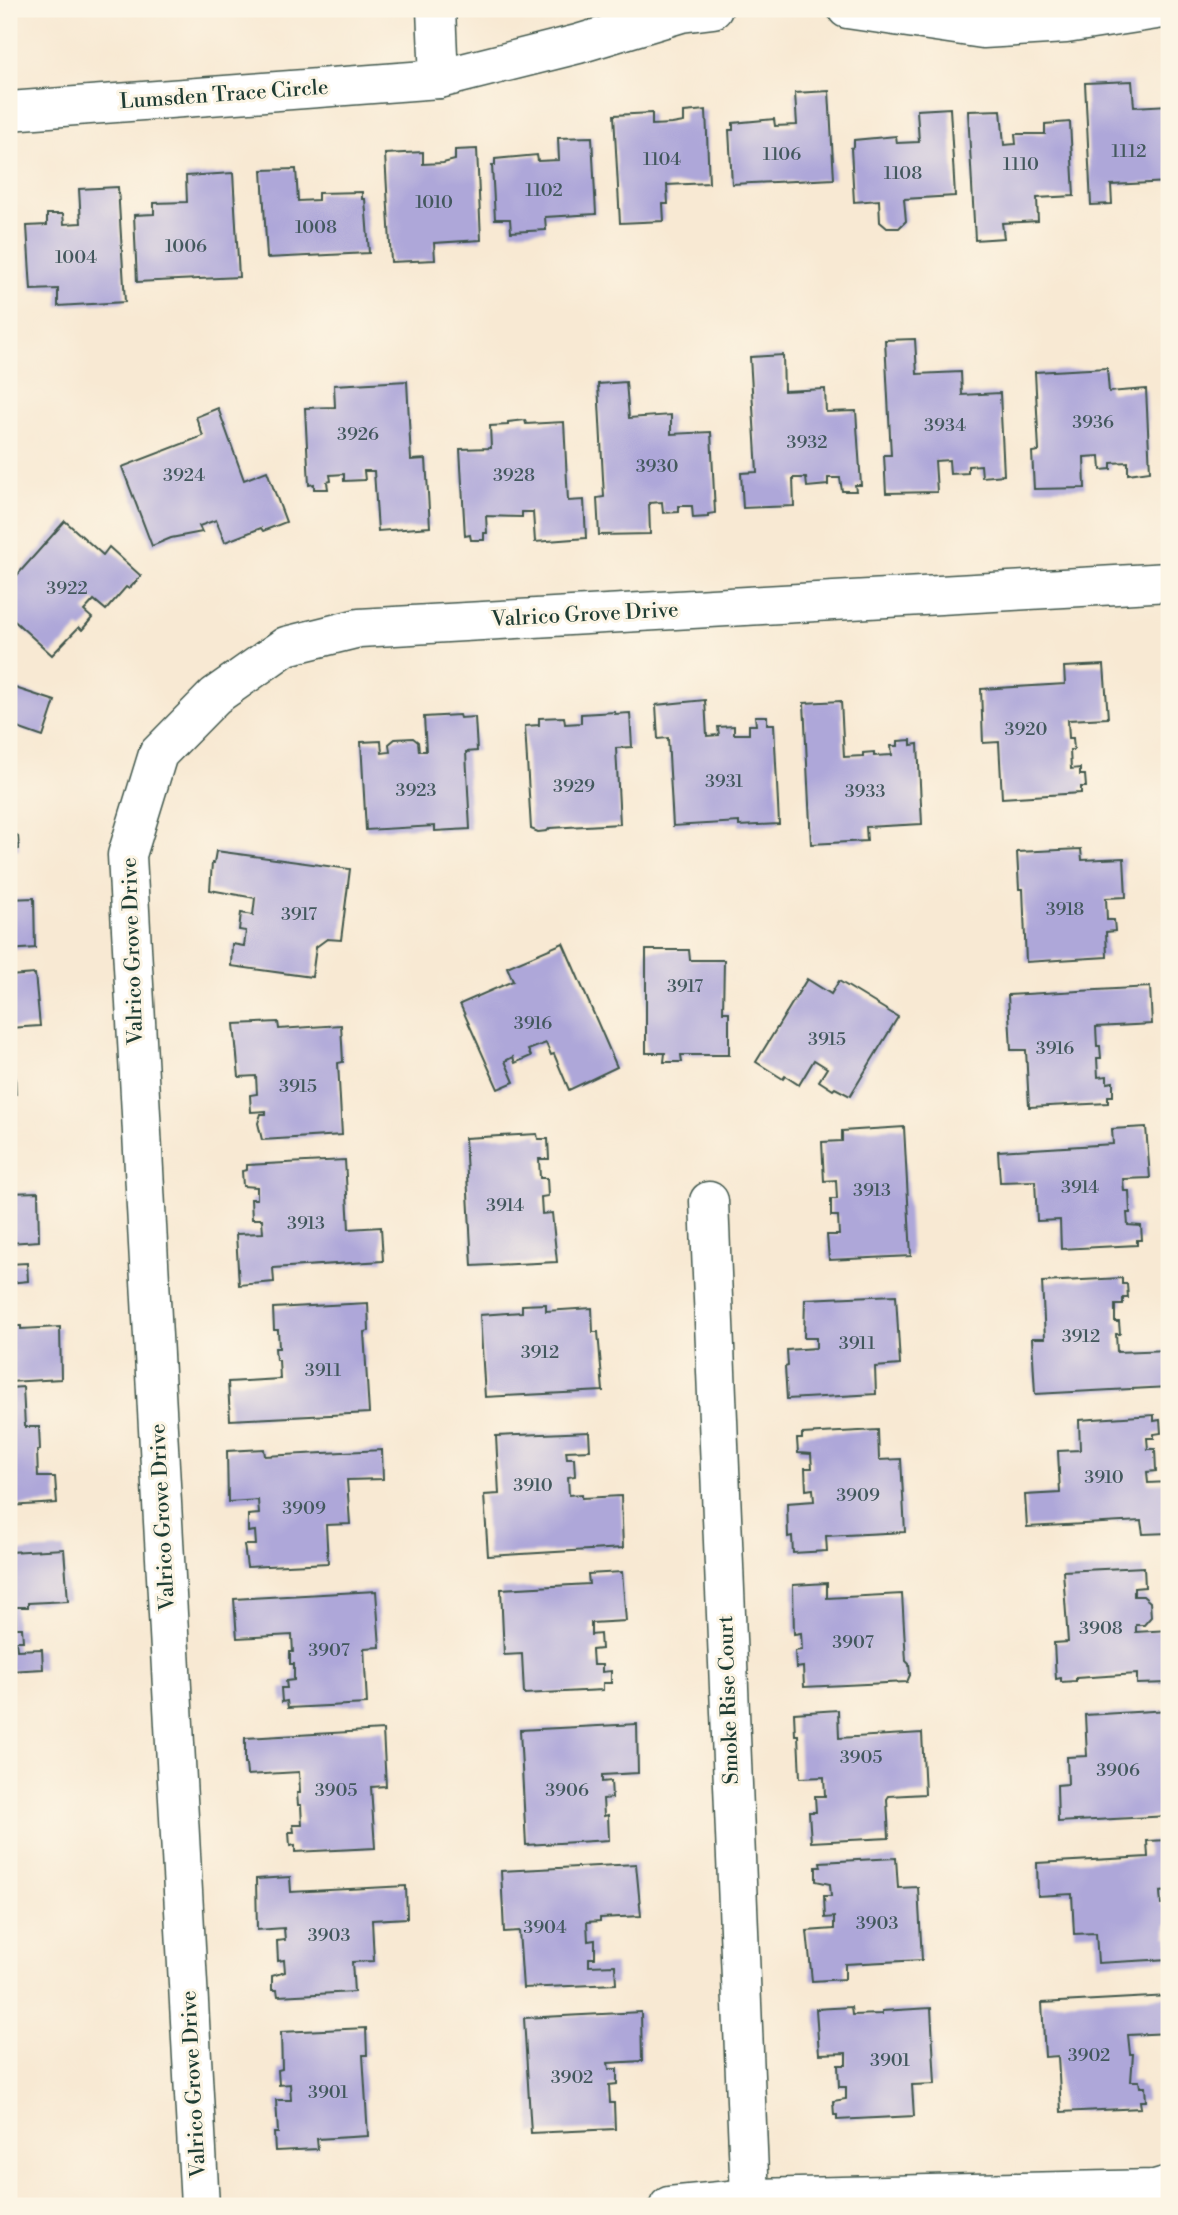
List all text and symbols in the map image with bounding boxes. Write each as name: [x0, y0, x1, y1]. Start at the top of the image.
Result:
street label: Lumsden Trace Circle: [119, 75, 329, 115]
house number: 1112: [1111, 140, 1147, 163]
house number: 1106: [763, 143, 801, 166]
house number: 1104: [643, 148, 681, 171]
house number: 1110: [1003, 153, 1039, 176]
house number: 1108: [884, 162, 922, 185]
house number: 1102: [525, 179, 563, 202]
house number: 1010: [415, 191, 453, 214]
house number: 1008: [295, 216, 337, 239]
house number: 1006: [165, 235, 207, 258]
house number: 1004: [55, 246, 97, 269]
house number: 3936: [1072, 411, 1114, 434]
house number: 3934: [924, 414, 966, 437]
house number: 3926: [337, 423, 379, 446]
house number: 3932: [786, 431, 828, 454]
house number: 3930: [636, 455, 678, 478]
house number: 3924: [163, 464, 205, 487]
house number: 3928: [493, 464, 535, 487]
house number: 3922: [46, 577, 88, 600]
street label: Valrico Grove Drive: [490, 597, 679, 633]
house number: 3920: [1004, 718, 1048, 741]
house number: 3931: [705, 770, 743, 793]
house number: 3929: [553, 775, 595, 798]
house number: 3923: [395, 779, 437, 802]
house number: 3933: [845, 780, 885, 803]
street label: Valrico Grove Drive: [117, 857, 149, 1046]
house number: 3918: [1046, 898, 1084, 921]
house number: 3917: [281, 903, 317, 926]
house number: 3917: [667, 975, 703, 998]
house number: 3916: [514, 1012, 552, 1035]
house number: 3915: [808, 1028, 846, 1051]
house number: 3916: [1036, 1037, 1074, 1060]
house number: 3915: [279, 1075, 317, 1098]
house number: 3914: [1061, 1176, 1099, 1199]
house number: 3913: [853, 1179, 891, 1202]
house number: 3914: [486, 1194, 524, 1217]
house number: 3913: [287, 1212, 325, 1235]
house number: 3912: [1062, 1325, 1100, 1348]
house number: 3911: [839, 1332, 875, 1355]
house number: 3912: [521, 1341, 559, 1364]
house number: 3911: [305, 1359, 341, 1382]
street label: Valrico Grove Drive: [145, 1423, 181, 1612]
house number: 3910: [1084, 1466, 1124, 1489]
house number: 3910: [513, 1474, 553, 1497]
house number: 3909: [836, 1484, 880, 1507]
house number: 3909: [282, 1497, 326, 1520]
street label: Smoke Rise Court: [713, 1615, 745, 1785]
house number: 3908: [1079, 1617, 1123, 1640]
house number: 3907: [832, 1631, 874, 1654]
house number: 3907: [308, 1639, 350, 1662]
house number: 3905: [840, 1746, 882, 1769]
house number: 3906: [1096, 1759, 1140, 1782]
house number: 3905: [315, 1779, 357, 1802]
house number: 3906: [545, 1779, 589, 1802]
house number: 3903: [856, 1912, 898, 1935]
house number: 3904: [523, 1916, 567, 1939]
house number: 3903: [308, 1924, 350, 1947]
street label: Valrico Grove Drive: [176, 1990, 212, 2179]
house number: 3902: [1068, 2044, 1110, 2067]
house number: 3901: [870, 2049, 910, 2072]
house number: 3902: [551, 2066, 593, 2089]
house number: 3901: [308, 2081, 348, 2104]

